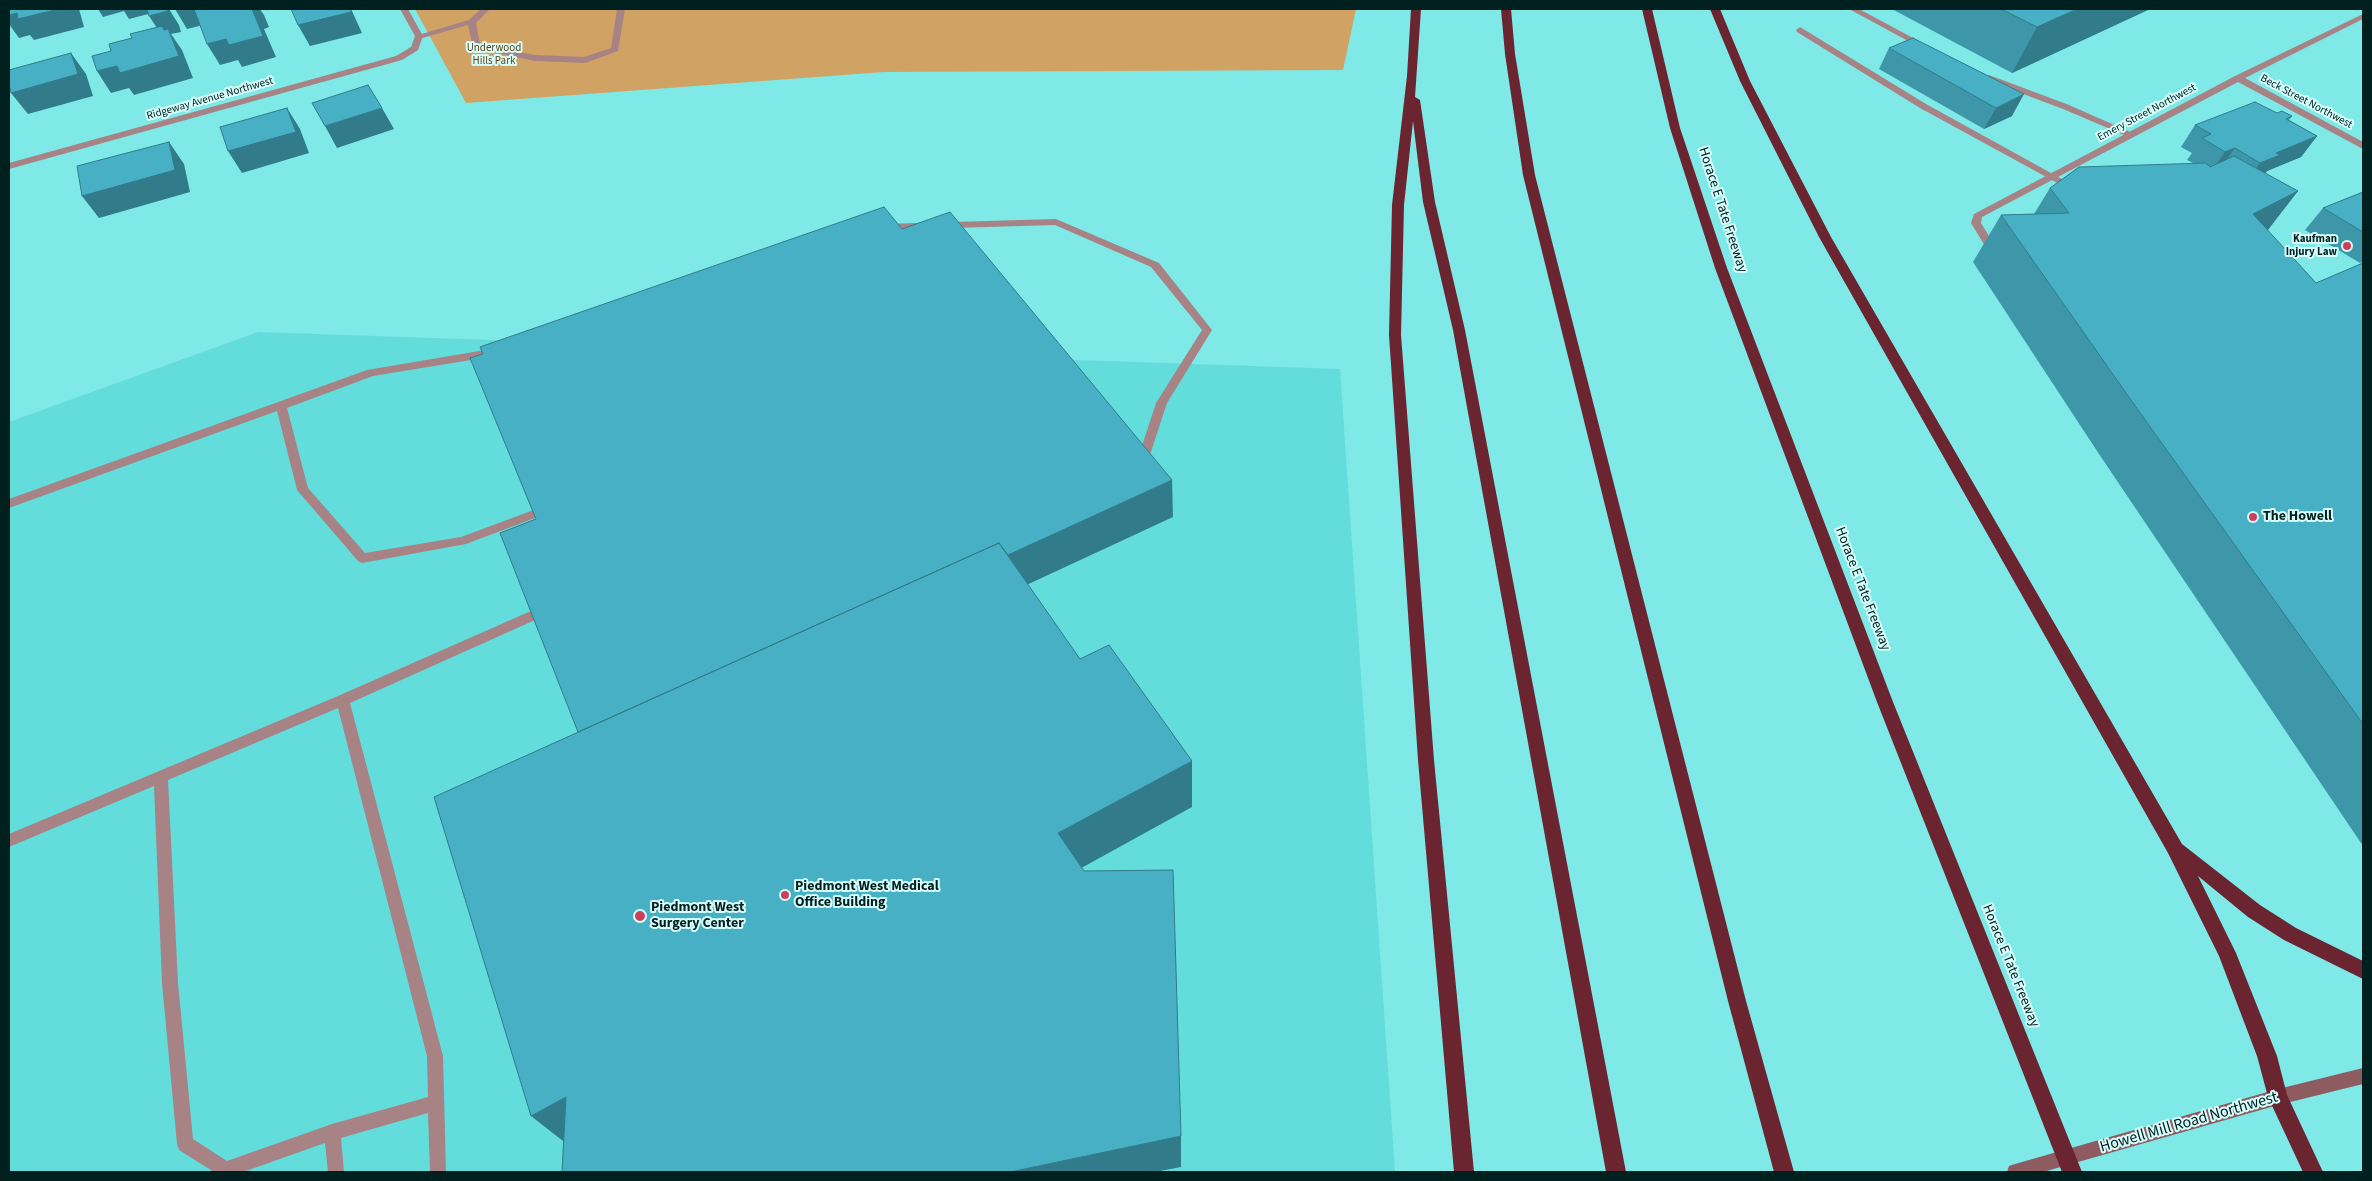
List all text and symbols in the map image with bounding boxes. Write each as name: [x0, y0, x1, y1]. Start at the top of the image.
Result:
park label: Underwood Hills Park: [467, 42, 521, 68]
street label: Beck Street Northwest: [2258, 72, 2354, 132]
street label: Ridgeway Avenue Northwest: [145, 75, 275, 123]
street label: Emery Street Northwest: [2096, 81, 2198, 145]
street label: Horace E Tate Freeway: [1694, 145, 1750, 275]
place label: Kaufman Injury Law: [2286, 233, 2337, 259]
marker: Kaufman Injury Law: [2341, 240, 2353, 252]
place label: The Howell: [2263, 509, 2332, 525]
marker: The Howell: [2247, 511, 2259, 523]
street label: Horace E Tate Freeway: [1831, 525, 1893, 653]
place label: Piedmont West Medical Office Building: [795, 879, 939, 912]
marker: Piedmont West Medical Office Building: [779, 889, 791, 901]
place label: Piedmont West Surgery Center: [651, 900, 744, 932]
street label: Horace E Tate Freeway: [1978, 902, 2042, 1030]
marker: Piedmont West Surgery Center: [633, 909, 647, 923]
street label: Howell Mill Road Northwest: [2098, 1088, 2280, 1158]

